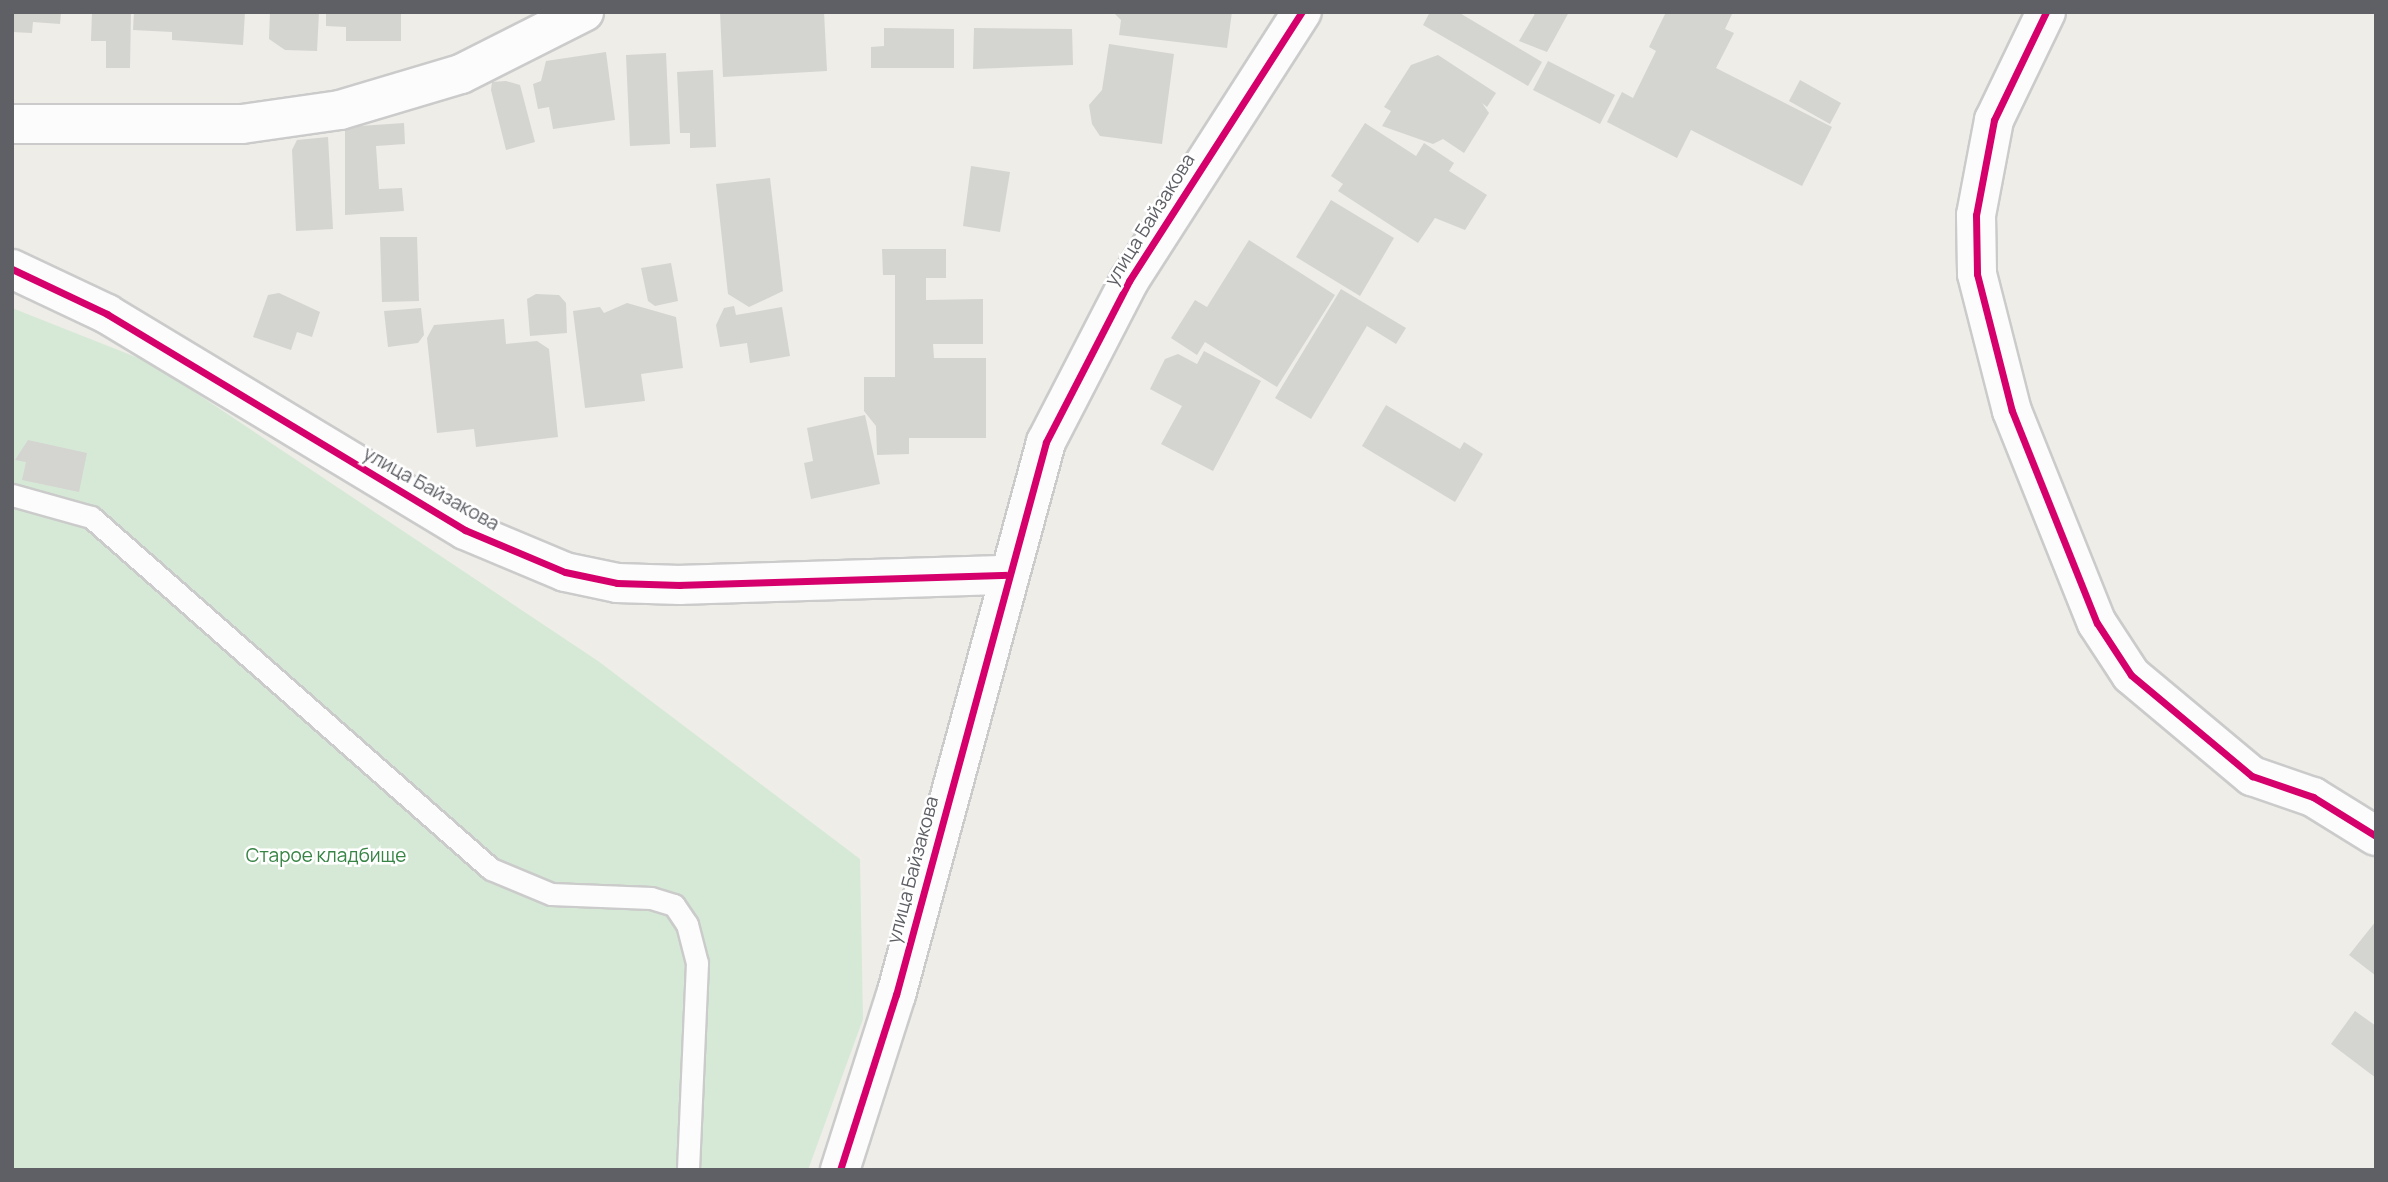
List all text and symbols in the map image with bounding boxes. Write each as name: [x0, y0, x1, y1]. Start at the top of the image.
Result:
street label: улица Байзакова: [1100, 150, 1200, 290]
street label: улица Байзакова: [359, 442, 503, 536]
street label: улица Байзакова: [882, 794, 944, 946]
park label: Старое кладбище: [246, 845, 406, 867]

